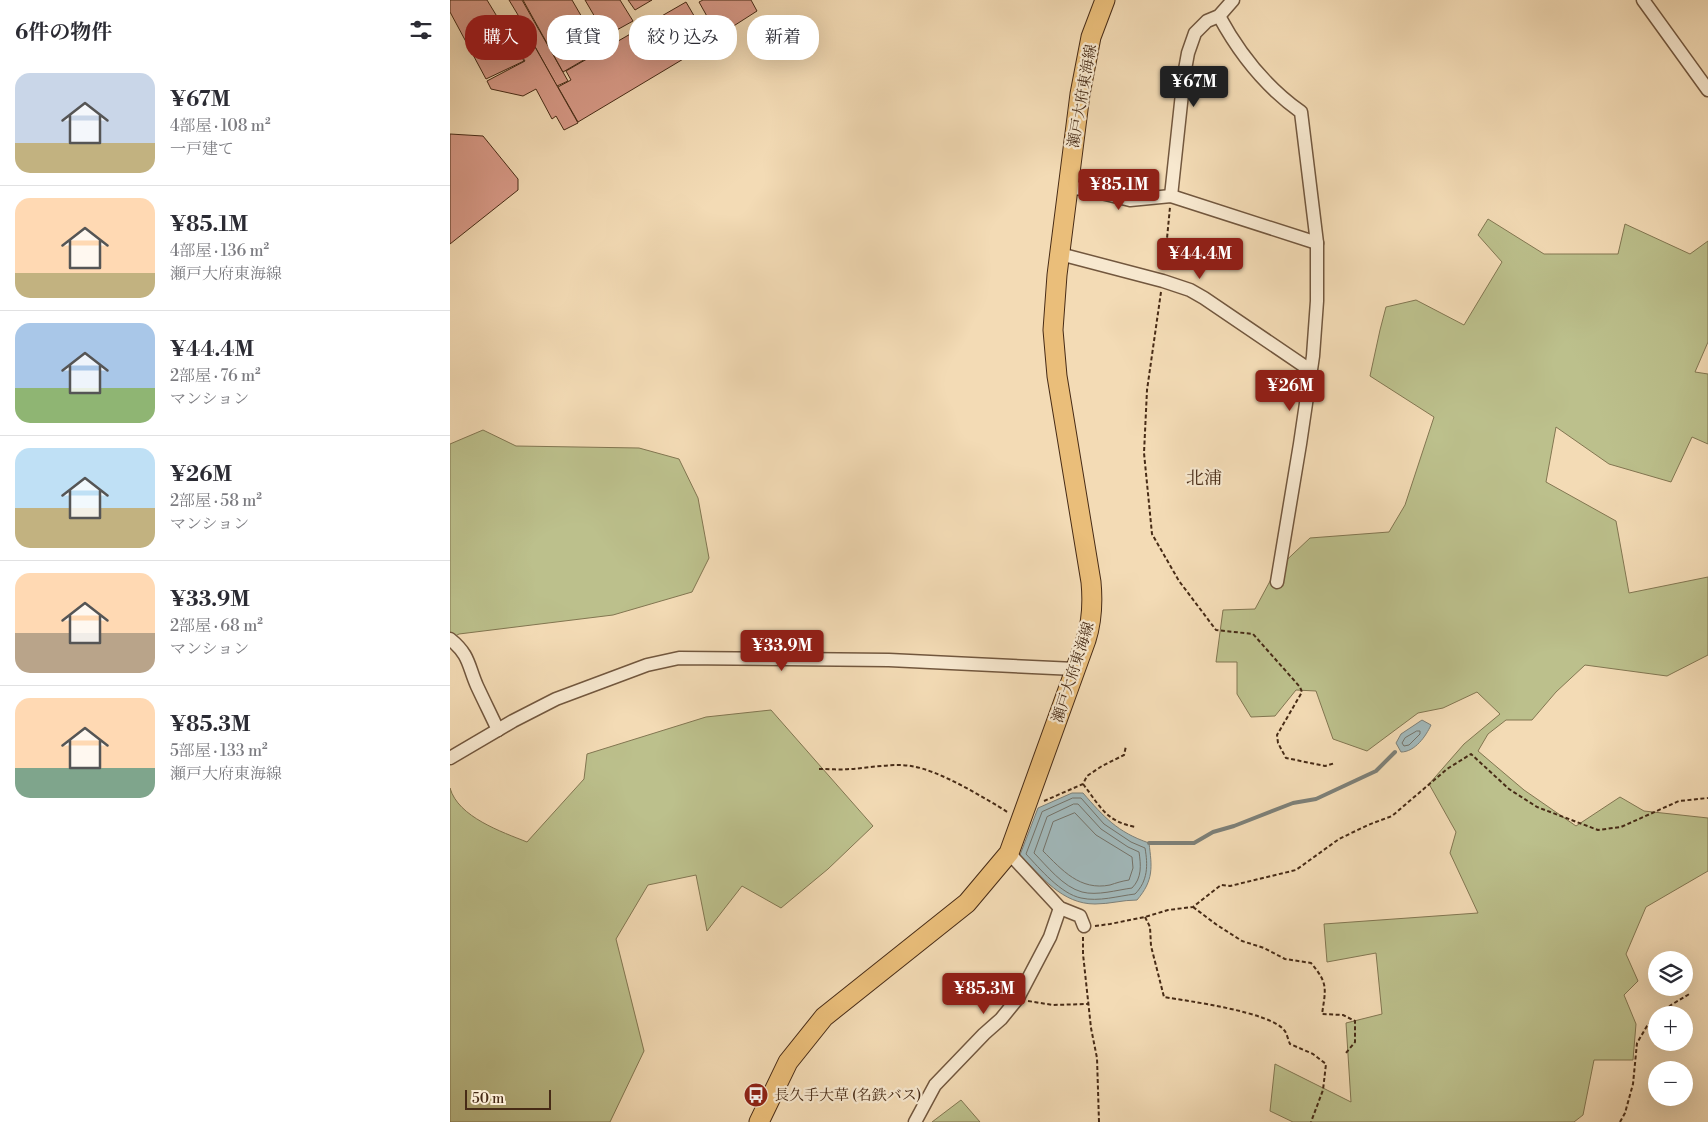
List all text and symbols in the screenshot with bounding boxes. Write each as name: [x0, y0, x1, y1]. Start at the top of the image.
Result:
chip: 購入: [465, 15, 537, 60]
chip: 賃貸: [547, 15, 619, 60]
chip: 絞り込み: [629, 15, 737, 60]
chip: 新着: [747, 15, 819, 60]
icon: filters: [407, 16, 435, 44]
text: 6件の物件: [15, 20, 112, 46]
street label: 瀬戸大府東海線: [1064, 43, 1101, 149]
pin: ¥67M: [1164, 66, 1224, 108]
text: ¥67M: [1171, 72, 1217, 92]
text: ¥67M: [170, 87, 230, 113]
icon: home: [55, 93, 115, 153]
text: 4部屋 · 108 m²: [170, 116, 270, 136]
text: 一戸建て: [170, 139, 234, 159]
pin: ¥85.1M: [1078, 168, 1160, 211]
text: ¥85.1M: [1089, 175, 1149, 195]
text: ¥85.1M: [170, 212, 248, 238]
icon: home: [55, 218, 115, 278]
pin: ¥44.4M: [1159, 238, 1241, 280]
text: 4部屋 · 136 m²: [170, 241, 269, 261]
text: ¥44.4M: [1168, 244, 1232, 264]
text: 瀬戸大府東海線: [170, 264, 282, 284]
text: ¥44.4M: [170, 337, 254, 363]
icon: home: [55, 343, 115, 403]
text: 2部屋 · 76 m²: [170, 366, 261, 386]
pin: ¥26M: [1260, 370, 1320, 412]
text: ¥26M: [1266, 376, 1314, 396]
text: マンション: [170, 389, 249, 409]
text: ¥26M: [170, 462, 232, 488]
district label: 北浦: [1186, 467, 1222, 490]
icon: home: [55, 468, 115, 528]
text: 2部屋 · 58 m²: [170, 491, 262, 511]
text: マンション: [170, 514, 249, 534]
text: ¥33.9M: [170, 587, 250, 613]
icon: home: [55, 593, 115, 653]
text: 2部屋 · 68 m²: [170, 616, 263, 636]
street label: 瀬戸大府東海線: [1048, 619, 1099, 725]
pin: ¥33.9M: [741, 630, 823, 672]
text: ¥33.9M: [752, 636, 812, 656]
text: マンション: [170, 639, 249, 659]
text: ¥85.3M: [170, 712, 250, 738]
icon: home: [55, 718, 115, 778]
text: 5部屋 · 133 m²: [170, 741, 268, 761]
text: 瀬戸大府東海線: [170, 764, 282, 784]
map controls: [1648, 951, 1693, 1106]
button: layers: [1648, 951, 1693, 996]
pin: ¥85.3M: [943, 972, 1025, 1015]
text: ¥85.3M: [953, 979, 1015, 999]
button: +: [1648, 1006, 1693, 1051]
button: −: [1648, 1061, 1693, 1106]
bus stop icon: 長久手大草 (名鉄バス): [743, 1082, 769, 1108]
place label: 長久手大草 (名鉄バス): [774, 1086, 921, 1105]
scale bar: [465, 1087, 551, 1110]
text: 50 m: [472, 1090, 504, 1108]

